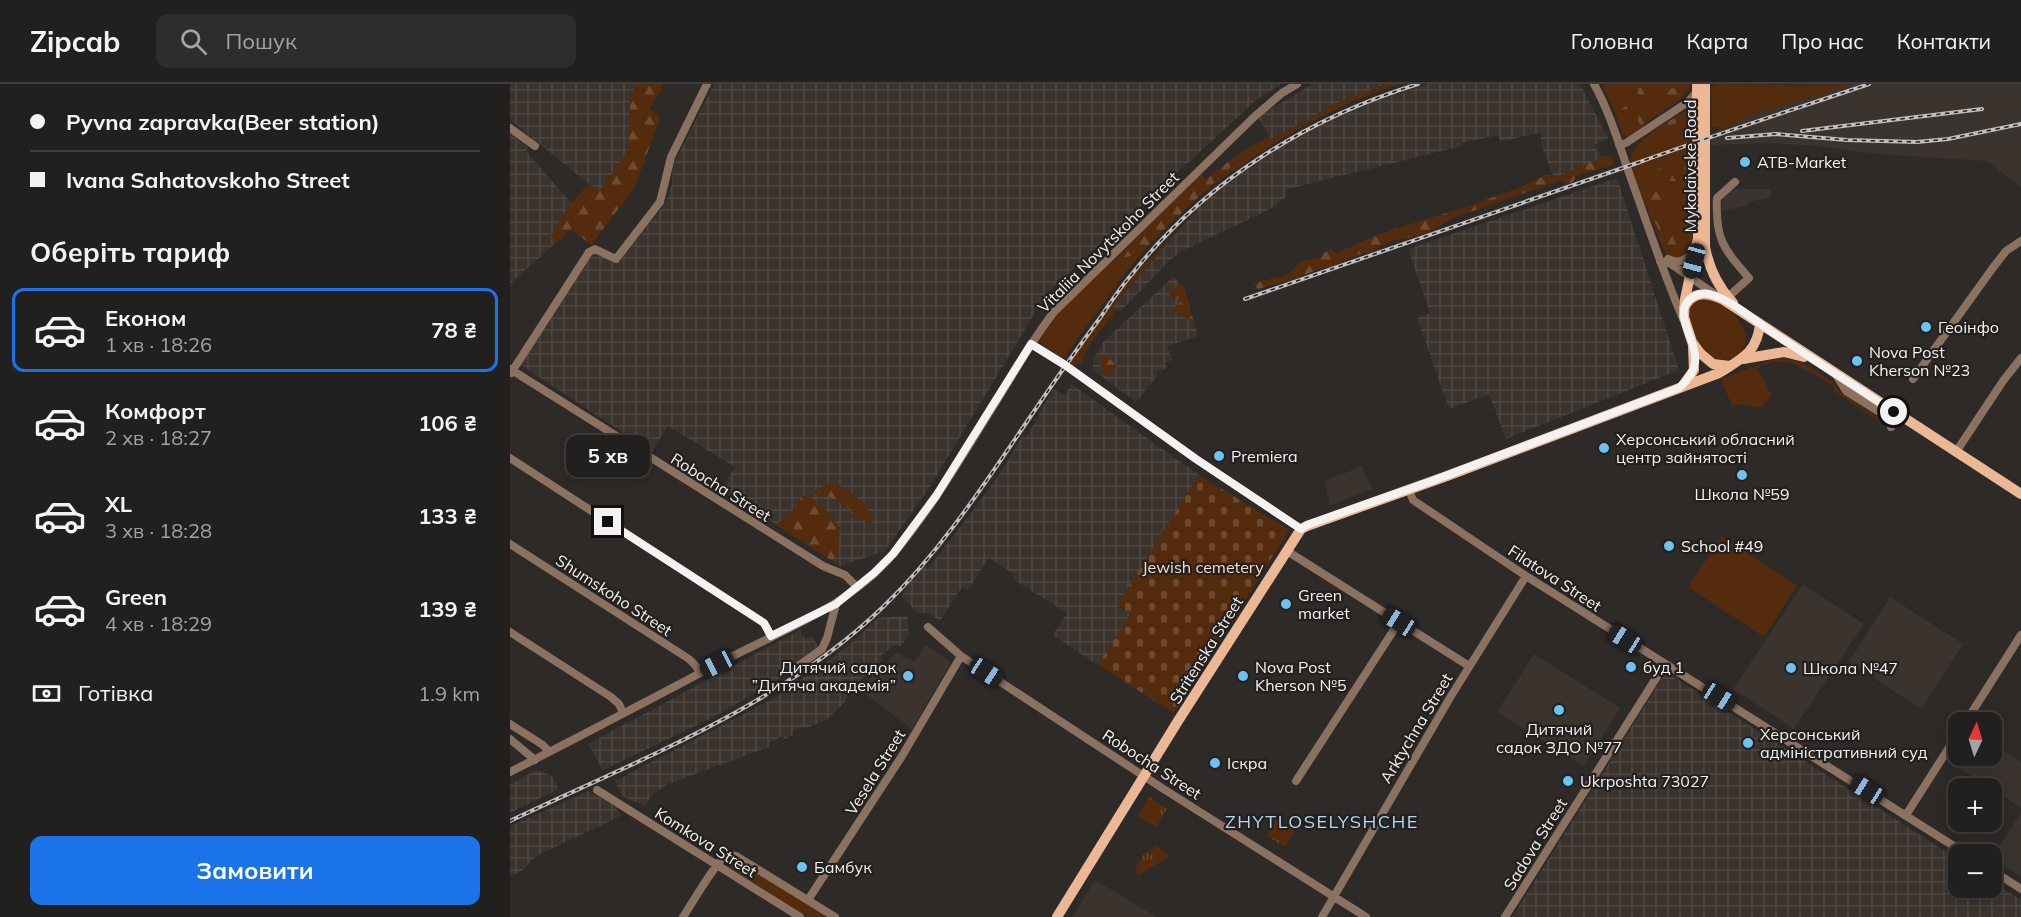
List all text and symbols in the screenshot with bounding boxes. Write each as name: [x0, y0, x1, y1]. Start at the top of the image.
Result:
search box: [156, 14, 576, 68]
text: Zipcab: [30, 24, 120, 59]
icon: search: [177, 25, 210, 58]
text: Пошук: [225, 27, 297, 55]
text: Головна: [1571, 28, 1654, 54]
text: Карта: [1687, 28, 1748, 54]
text: Про нас: [1781, 28, 1864, 54]
text: Контакти: [1897, 28, 1991, 54]
street label: Mykolaivske Road: [1680, 99, 1700, 233]
text: Pyvna zapravka(Beer station): [66, 108, 380, 136]
place label: ATB-Market: [1757, 152, 1847, 172]
marker: ATB-Market: [1738, 155, 1752, 169]
text: Ivana Sahatovskoho Street: [66, 166, 350, 194]
street label: Vitaliia Novytskoho Street: [1033, 167, 1183, 317]
text: Оберіть тариф: [30, 235, 230, 269]
car: [1681, 241, 1707, 281]
icon: car: [33, 303, 87, 357]
text: Економ: [105, 304, 186, 332]
text: 78 ₴: [431, 316, 477, 344]
place label: Геоінфо: [1938, 317, 1999, 337]
marker: Геоінфо: [1919, 320, 1933, 334]
text: 1 хв · 18:26: [105, 332, 212, 357]
place label: Nova Post Kherson №23: [1869, 342, 1970, 380]
marker: Nova Post Kherson №23: [1850, 354, 1864, 368]
icon: car: [33, 396, 87, 450]
text: Комфорт: [105, 397, 206, 425]
route start: [1880, 398, 1907, 425]
text: 106 ₴: [418, 409, 477, 437]
text: 2 хв · 18:27: [105, 425, 212, 450]
place label: Херсонський обласний центр зайнятості: [1616, 429, 1795, 467]
callout: 5 хв: [566, 435, 650, 477]
marker: Херсонський обласний центр зайнятості: [1597, 441, 1611, 455]
text: 5 хв: [588, 443, 628, 468]
place label: Premiera: [1231, 446, 1298, 466]
street label: Robocha Street: [667, 448, 775, 526]
marker: Premiera: [1212, 449, 1226, 463]
marker: Школа №59: [1735, 468, 1749, 482]
place label: Школа №59: [1695, 484, 1789, 504]
icon: car: [33, 489, 87, 543]
text: XL: [105, 490, 132, 518]
text: 133 ₴: [418, 502, 477, 530]
route end: [594, 508, 621, 535]
text: 3 хв · 18:28: [105, 518, 212, 543]
place label: School #49: [1681, 536, 1763, 556]
marker: School #49: [1662, 539, 1676, 553]
street label: Filatova Street: [1505, 540, 1606, 616]
street label: Shumskoho Street: [552, 550, 676, 640]
park label: Jewish cemetery: [1142, 557, 1264, 577]
icon: car: [33, 582, 87, 636]
text: Green: [105, 583, 167, 611]
place label: Green market: [1298, 585, 1350, 623]
street label: Stritenska Street: [1165, 592, 1247, 707]
text: 139 ₴: [418, 595, 477, 623]
marker: Green market: [1279, 597, 1293, 611]
car: [1379, 605, 1419, 639]
text: 4 хв · 18:29: [105, 611, 212, 636]
car: [1605, 622, 1645, 656]
car: [697, 648, 737, 680]
car: [966, 655, 1006, 689]
place label: Дитячий садок ”Дитяча академія”: [752, 657, 896, 695]
place label: Nova Post Kherson №5: [1255, 657, 1347, 695]
place label: буд 1: [1643, 657, 1684, 677]
place label: Школа №47: [1803, 658, 1898, 678]
marker: буд 1: [1624, 660, 1638, 674]
marker: Школа №47: [1784, 661, 1798, 675]
marker: Дитячий садок ”Дитяча академія”: [901, 669, 915, 683]
marker: Nova Post Kherson №5: [1236, 669, 1250, 683]
street label: Arktychna Street: [1375, 669, 1457, 786]
icon: cash: [30, 677, 63, 710]
text: Готівка: [78, 679, 153, 707]
car: [1699, 680, 1739, 714]
text: 1.9 km: [418, 681, 480, 706]
marker: Дитячий садок ЗДО №77: [1552, 703, 1566, 717]
north arrow: [1948, 712, 2002, 766]
map controls: [1948, 712, 2002, 898]
place label: Дитячий садок ЗДО №77: [1496, 719, 1622, 757]
place label: Херсонський адміністративний суд: [1760, 724, 1928, 762]
street label: Vesela Street: [841, 725, 909, 819]
street label: Robocha Street: [1099, 725, 1206, 804]
marker: Херсонський адміністративний суд: [1741, 736, 1755, 750]
place label: Іскра: [1227, 753, 1267, 773]
marker: Іскра: [1208, 756, 1222, 770]
place label: Ukrposhta 73027: [1580, 771, 1709, 791]
car: [1847, 773, 1887, 807]
marker: Ukrposhta 73027: [1561, 774, 1575, 788]
button: +: [1948, 778, 2002, 832]
street label: Sadova Street: [1499, 794, 1571, 894]
street label: Komkova Street: [651, 803, 761, 882]
district label: ZHYTLOSELYSHCHE: [1225, 810, 1419, 833]
button: Замовити: [30, 836, 480, 905]
button: −: [1948, 844, 2002, 898]
place label: Бамбук: [814, 857, 872, 877]
marker: Бамбук: [795, 860, 809, 874]

